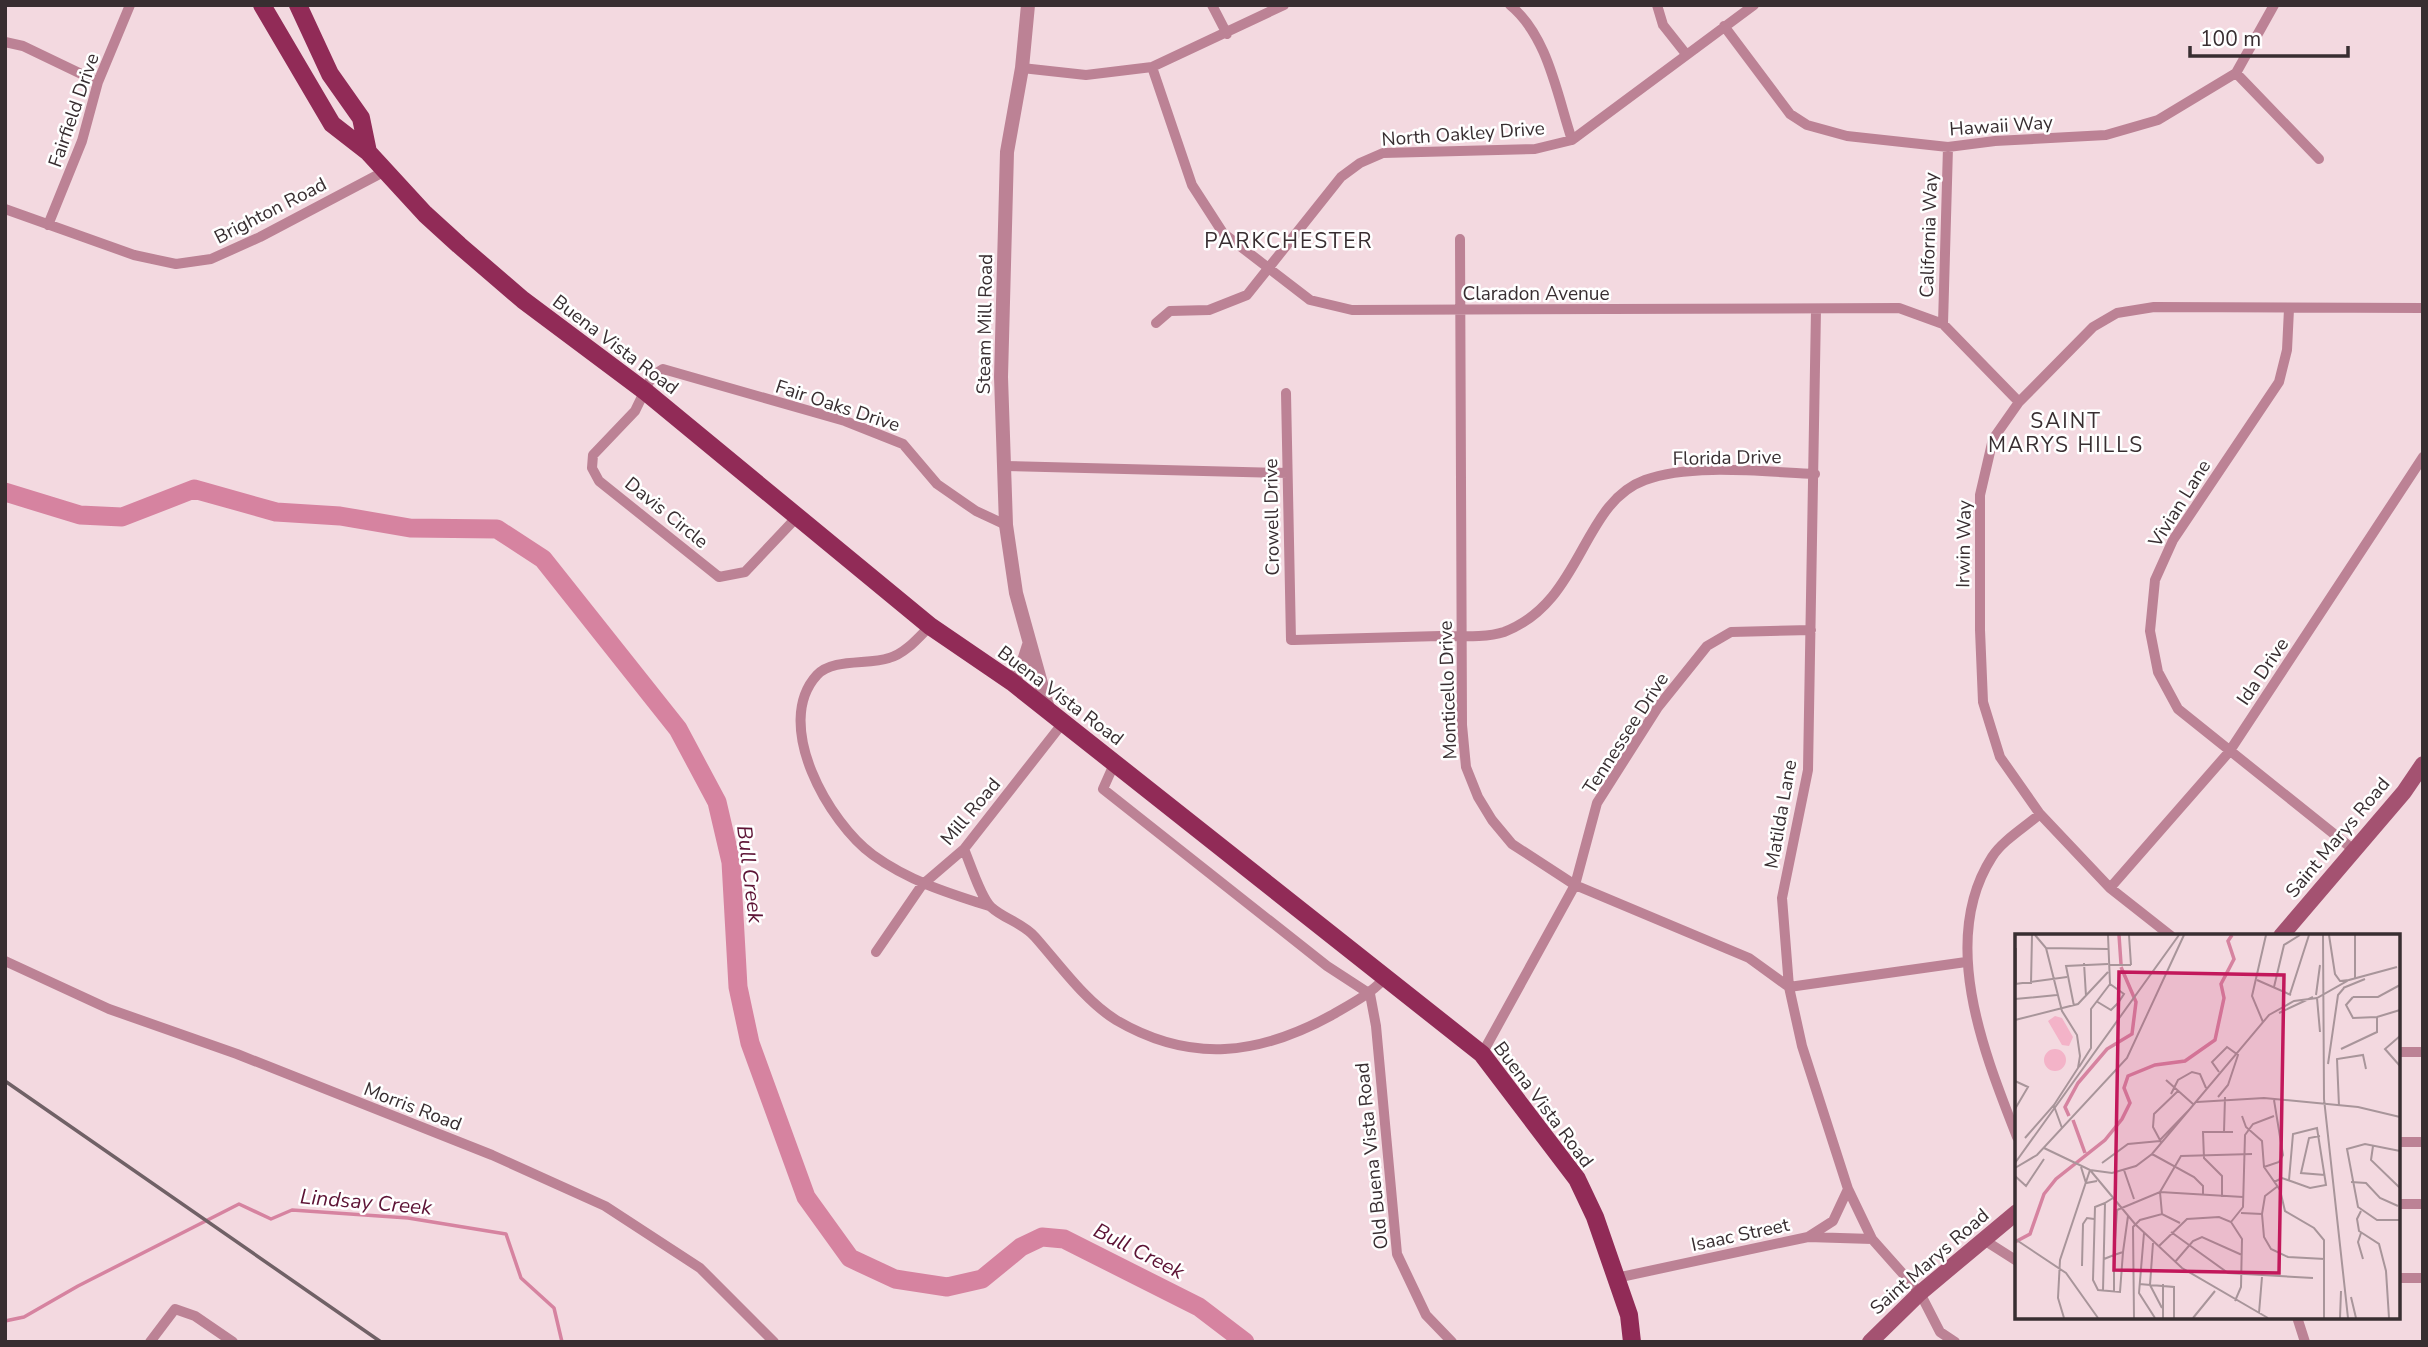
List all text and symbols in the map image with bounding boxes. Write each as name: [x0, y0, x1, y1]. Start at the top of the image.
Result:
scale bar: [2190, 14, 2348, 58]
text: 100 m: [2200, 25, 2261, 53]
street label: Fairfield Drive: [42, 50, 106, 171]
street label: Hawaii Way: [1949, 109, 2054, 143]
street label: North Oakley Drive: [1381, 115, 1546, 153]
street label: Brighton Road: [210, 171, 331, 250]
street label: California Way: [1914, 172, 1944, 298]
district label: PARKCHESTER: [1204, 227, 1374, 255]
street label: Steam Mill Road: [971, 254, 999, 394]
street label: Claradon Avenue: [1462, 281, 1610, 307]
street label: Buena Vista Road: [547, 289, 684, 401]
street label: Fair Oaks Drive: [772, 374, 903, 438]
district label: SAINT MARYS HILLS: [1988, 407, 2144, 459]
street label: Florida Drive: [1672, 444, 1782, 472]
street label: Vivian Lane: [2142, 455, 2217, 553]
street label: Crowell Drive: [1258, 458, 1286, 576]
street label: Davis Circle: [619, 471, 714, 555]
street label: Irwin Way: [1950, 500, 1978, 588]
street label: Monticello Drive: [1433, 620, 1463, 760]
street label: Ida Drive: [2231, 633, 2295, 710]
street label: Buena Vista Road: [992, 640, 1129, 752]
street label: Tennessee Drive: [1577, 668, 1675, 799]
street label: Matilda Lane: [1759, 758, 1803, 871]
street label: Mill Road: [935, 772, 1007, 851]
street label: Saint Marys Road: [2280, 772, 2396, 903]
water label: Bull Creek: [730, 824, 770, 925]
inset map: [2015, 934, 2400, 1319]
street label: Buena Vista Road: [1487, 1036, 1599, 1173]
street label: Old Buena Vista Road: [1349, 1061, 1395, 1251]
street label: Morris Road: [360, 1076, 465, 1138]
water label: Lindsay Creek: [299, 1182, 434, 1222]
street label: Saint Marys Road: [1865, 1203, 1995, 1321]
street label: Isaac Street: [1689, 1212, 1792, 1258]
water label: Bull Creek: [1089, 1216, 1190, 1286]

